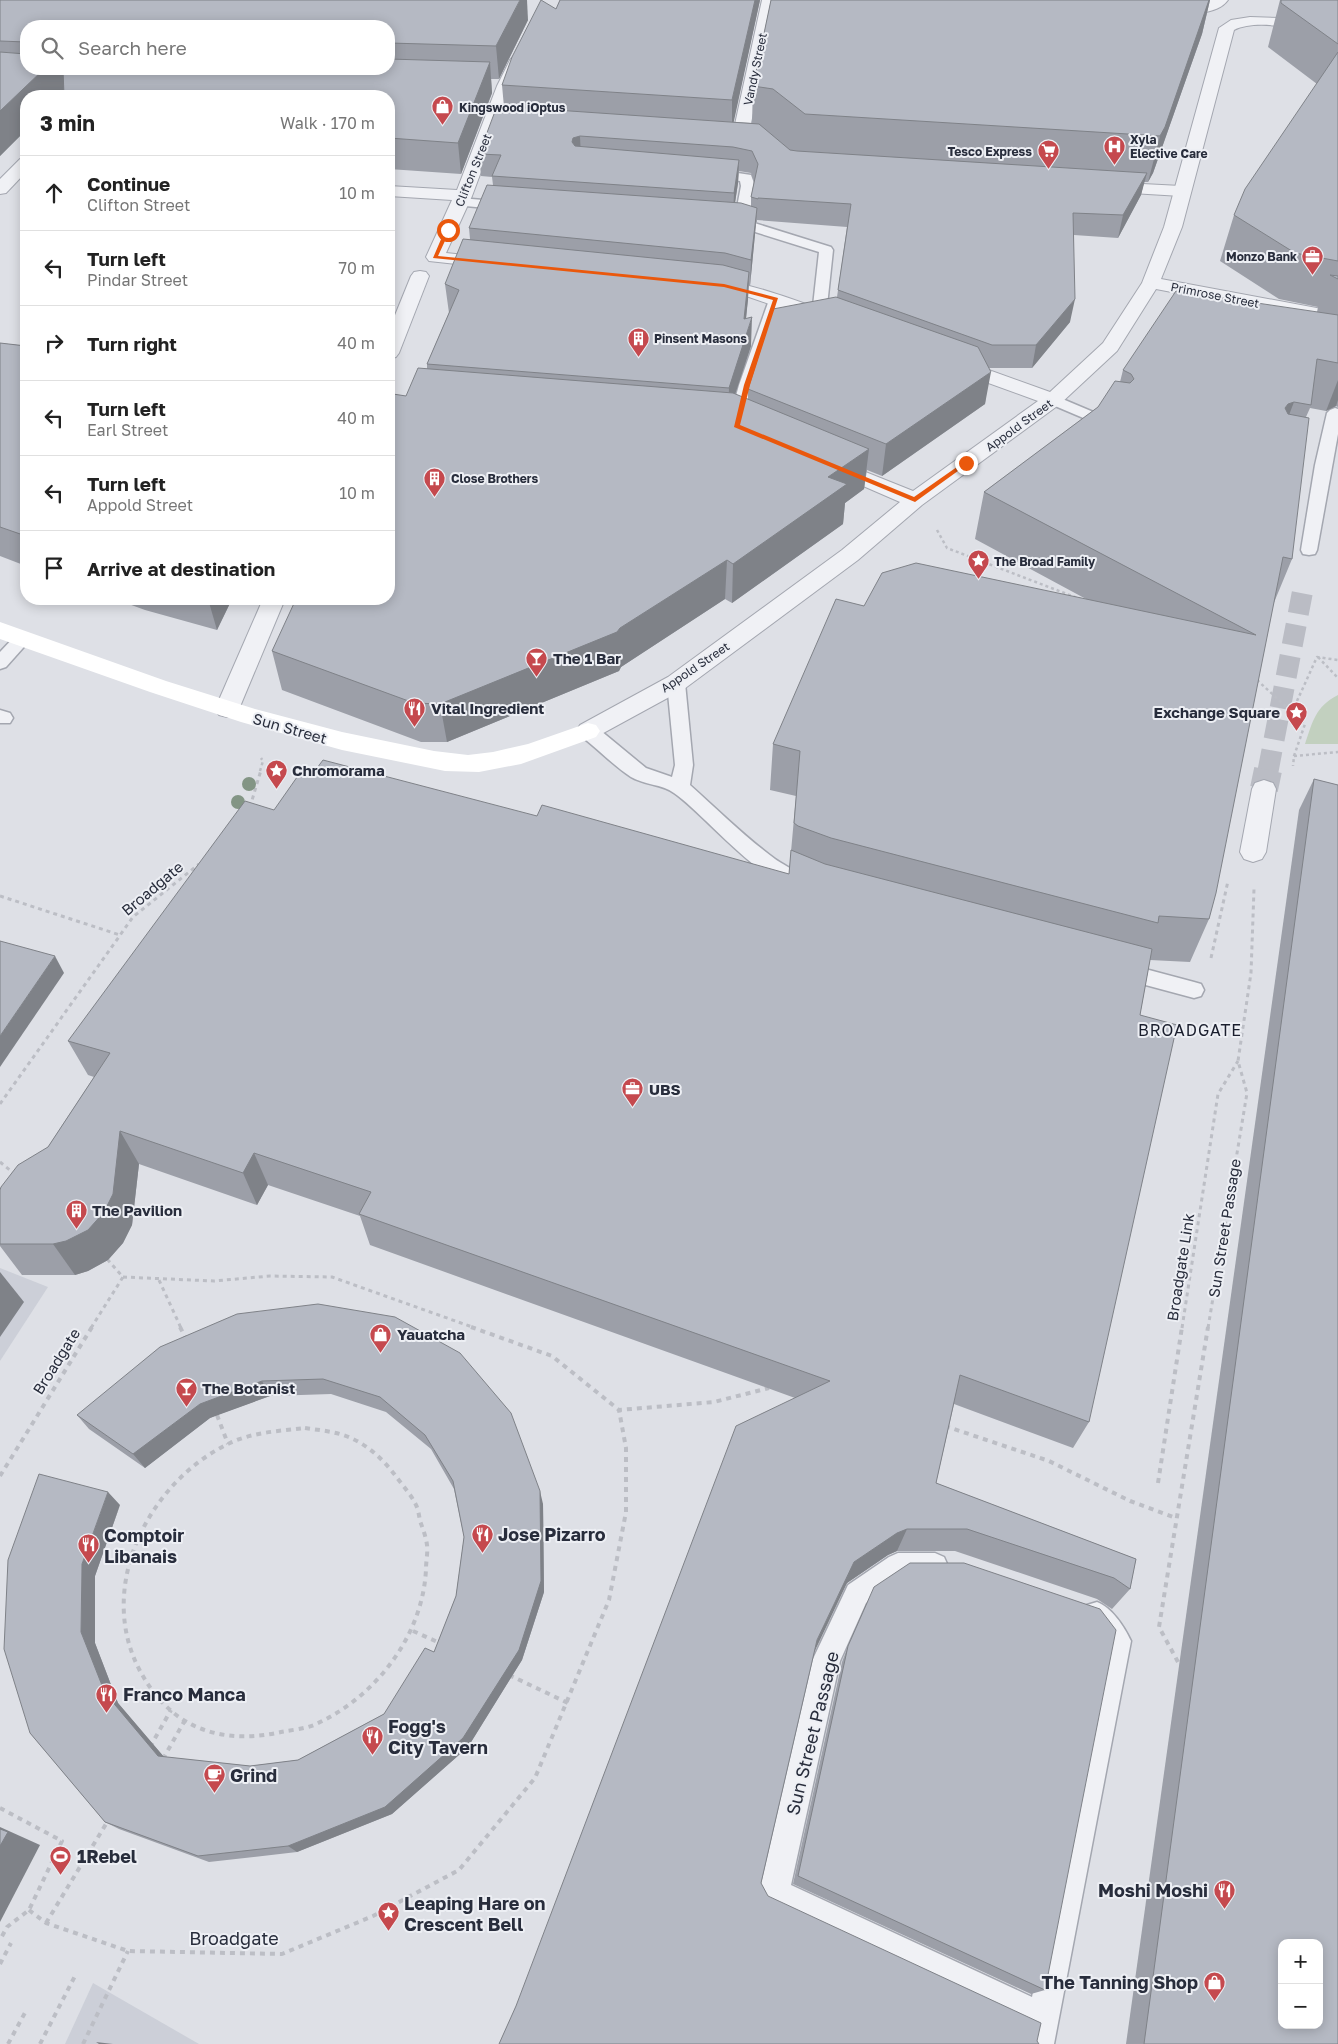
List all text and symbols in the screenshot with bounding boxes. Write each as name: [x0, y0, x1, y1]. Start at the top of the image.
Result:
search box: [20, 20, 395, 75]
street label: Vandy Street: [740, 31, 770, 107]
icon: search: [38, 34, 66, 62]
text: Search here: [78, 36, 187, 59]
shop icon: Kingswood iOptus: [431, 95, 455, 126]
place label: Kingswood iOptus: [459, 100, 566, 115]
text: 3 min: [40, 110, 95, 136]
text: Walk · 170 m: [280, 113, 375, 133]
street label: Clifton Street: [452, 131, 495, 209]
place label: Xyla Elective Care: [1130, 132, 1208, 161]
hospital icon: Xyla Elective Care: [1102, 134, 1126, 165]
supermarket icon: Tesco Express: [1036, 139, 1060, 170]
place label: Tesco Express: [947, 144, 1032, 159]
text: Continue: [87, 172, 170, 195]
icon: ahead: [40, 179, 68, 207]
text: 10 m: [339, 183, 375, 203]
text: Clifton Street: [87, 195, 191, 215]
route start: [437, 219, 460, 242]
office icon: Monzo Bank: [1301, 244, 1325, 275]
text: Turn left: [87, 247, 166, 270]
place label: Monzo Bank: [1226, 249, 1297, 264]
icon: left: [40, 254, 68, 282]
text: 70 m: [338, 258, 375, 278]
text: Pindar Street: [87, 270, 188, 290]
street label: Primrose Street: [1169, 279, 1261, 311]
building icon: Pinsent Masons: [626, 326, 650, 357]
icon: right: [40, 329, 68, 357]
place label: Pinsent Masons: [654, 331, 747, 346]
text: Turn right: [87, 332, 177, 355]
text: 40 m: [337, 333, 375, 353]
street label: Appold Street: [982, 395, 1056, 454]
text: Turn left: [87, 397, 166, 420]
icon: left: [40, 404, 68, 432]
text: 40 m: [337, 408, 375, 428]
text: Earl Street: [87, 420, 168, 440]
route end: [955, 452, 978, 475]
building icon: Close Brothers: [423, 466, 447, 497]
place label: Close Brothers: [451, 471, 538, 486]
text: Turn left: [87, 472, 166, 495]
icon: left: [40, 479, 68, 507]
text: 10 m: [339, 483, 375, 503]
text: Appold Street: [87, 495, 193, 515]
place icon: The Broad Family: [966, 549, 990, 580]
icon: arrive: [40, 554, 68, 582]
place label: The Broad Family: [994, 554, 1096, 569]
text: Arrive at destination: [87, 557, 275, 580]
street label: Appold Street: [658, 638, 732, 695]
bar icon: The 1 Bar: [525, 646, 549, 677]
place label: The 1 Bar: [553, 649, 621, 667]
restaurant icon: Vital Ingredient: [403, 696, 427, 727]
place label: Vital Ingredient: [431, 699, 544, 717]
place icon: Exchange Square: [1284, 700, 1308, 731]
place label: Exchange Square: [1154, 703, 1280, 721]
street label: Sun Street: [251, 709, 329, 747]
place icon: Chromorama: [264, 758, 288, 789]
place label: Chromorama: [292, 761, 385, 779]
street label: Broadgate: [118, 857, 187, 919]
district label: BROADGATE: [1138, 1020, 1242, 1040]
office icon: UBS: [621, 1077, 645, 1108]
place label: UBS: [649, 1080, 681, 1098]
street label: Sun Street Passage: [1204, 1157, 1244, 1299]
building icon: The Pavilion: [64, 1198, 88, 1229]
place label: The Pavilion: [92, 1201, 182, 1219]
street label: Broadgate Link: [1163, 1211, 1197, 1322]
shop icon: Yauatcha: [369, 1322, 393, 1353]
street label: Broadgate: [29, 1324, 84, 1397]
place label: Yauatcha: [397, 1325, 465, 1343]
bar icon: The Botanist: [174, 1376, 198, 1407]
place label: The Botanist: [202, 1379, 295, 1397]
restaurant icon: Jose Pizarro: [470, 1522, 494, 1553]
place label: Jose Pizarro: [498, 1523, 606, 1545]
place label: Comptoir Libanais: [104, 1524, 184, 1567]
restaurant icon: Comptoir Libanais: [76, 1533, 100, 1564]
street label: Sun Street Passage: [781, 1649, 843, 1817]
restaurant icon: Franco Manca: [95, 1682, 119, 1713]
place label: Franco Manca: [123, 1683, 246, 1705]
place label: Fogg's City Tavern: [388, 1715, 488, 1758]
restaurant icon: Fogg's City Tavern: [360, 1724, 384, 1755]
cafe icon: Grind: [202, 1763, 226, 1794]
place label: Grind: [230, 1764, 277, 1786]
sports icon: 1Rebel: [49, 1844, 73, 1875]
place label: 1Rebel: [77, 1845, 137, 1867]
restaurant icon: Moshi Moshi: [1212, 1878, 1236, 1909]
place label: Moshi Moshi: [1098, 1879, 1208, 1901]
place label: Leaping Hare on Crescent Bell: [404, 1892, 546, 1935]
place icon: Leaping Hare on Crescent Bell: [376, 1901, 400, 1932]
street label: Broadgate: [189, 1927, 279, 1949]
map controls: [1278, 1939, 1323, 2029]
button: +: [1278, 1939, 1323, 1984]
shop icon: The Tanning Shop: [1202, 1970, 1226, 2001]
place label: The Tanning Shop: [1042, 1971, 1198, 1993]
button: −: [1278, 1984, 1323, 2029]

